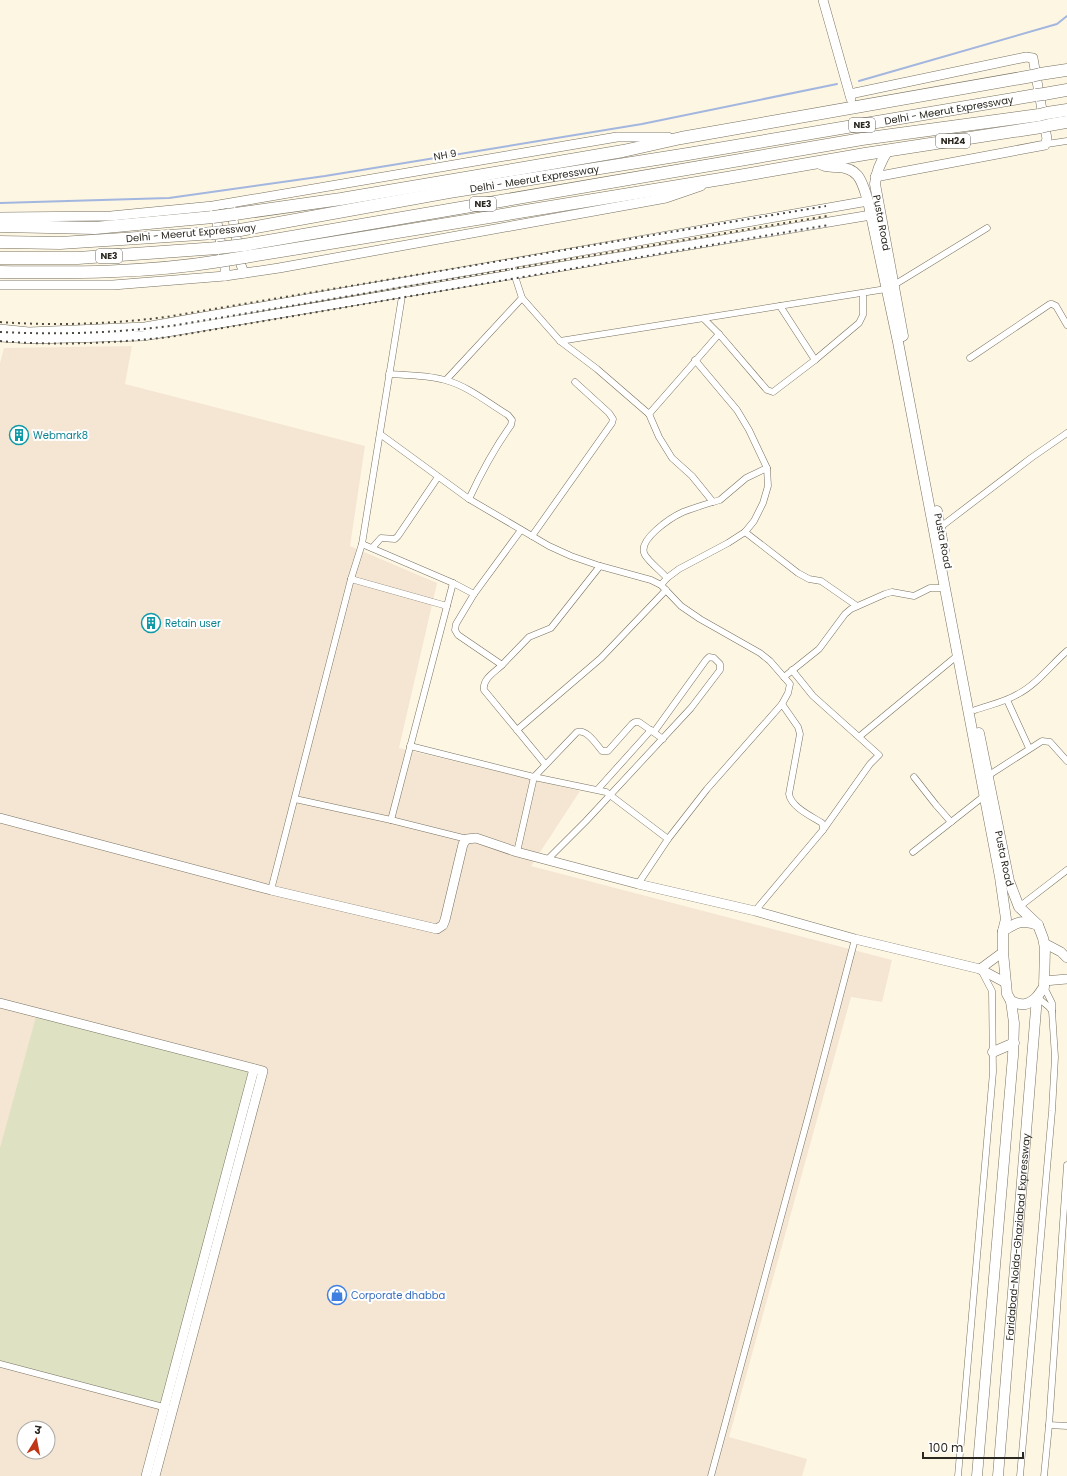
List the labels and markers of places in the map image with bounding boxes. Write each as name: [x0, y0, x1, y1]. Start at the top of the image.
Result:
building icon: Webmark8: [8, 424, 30, 446]
place label: Webmark8: [33, 428, 88, 443]
building icon: Retain user: [140, 612, 162, 634]
place label: Retain user: [165, 616, 221, 631]
shop icon: Corporate dhabba: [326, 1284, 348, 1306]
place label: Corporate dhabba: [351, 1288, 445, 1303]

